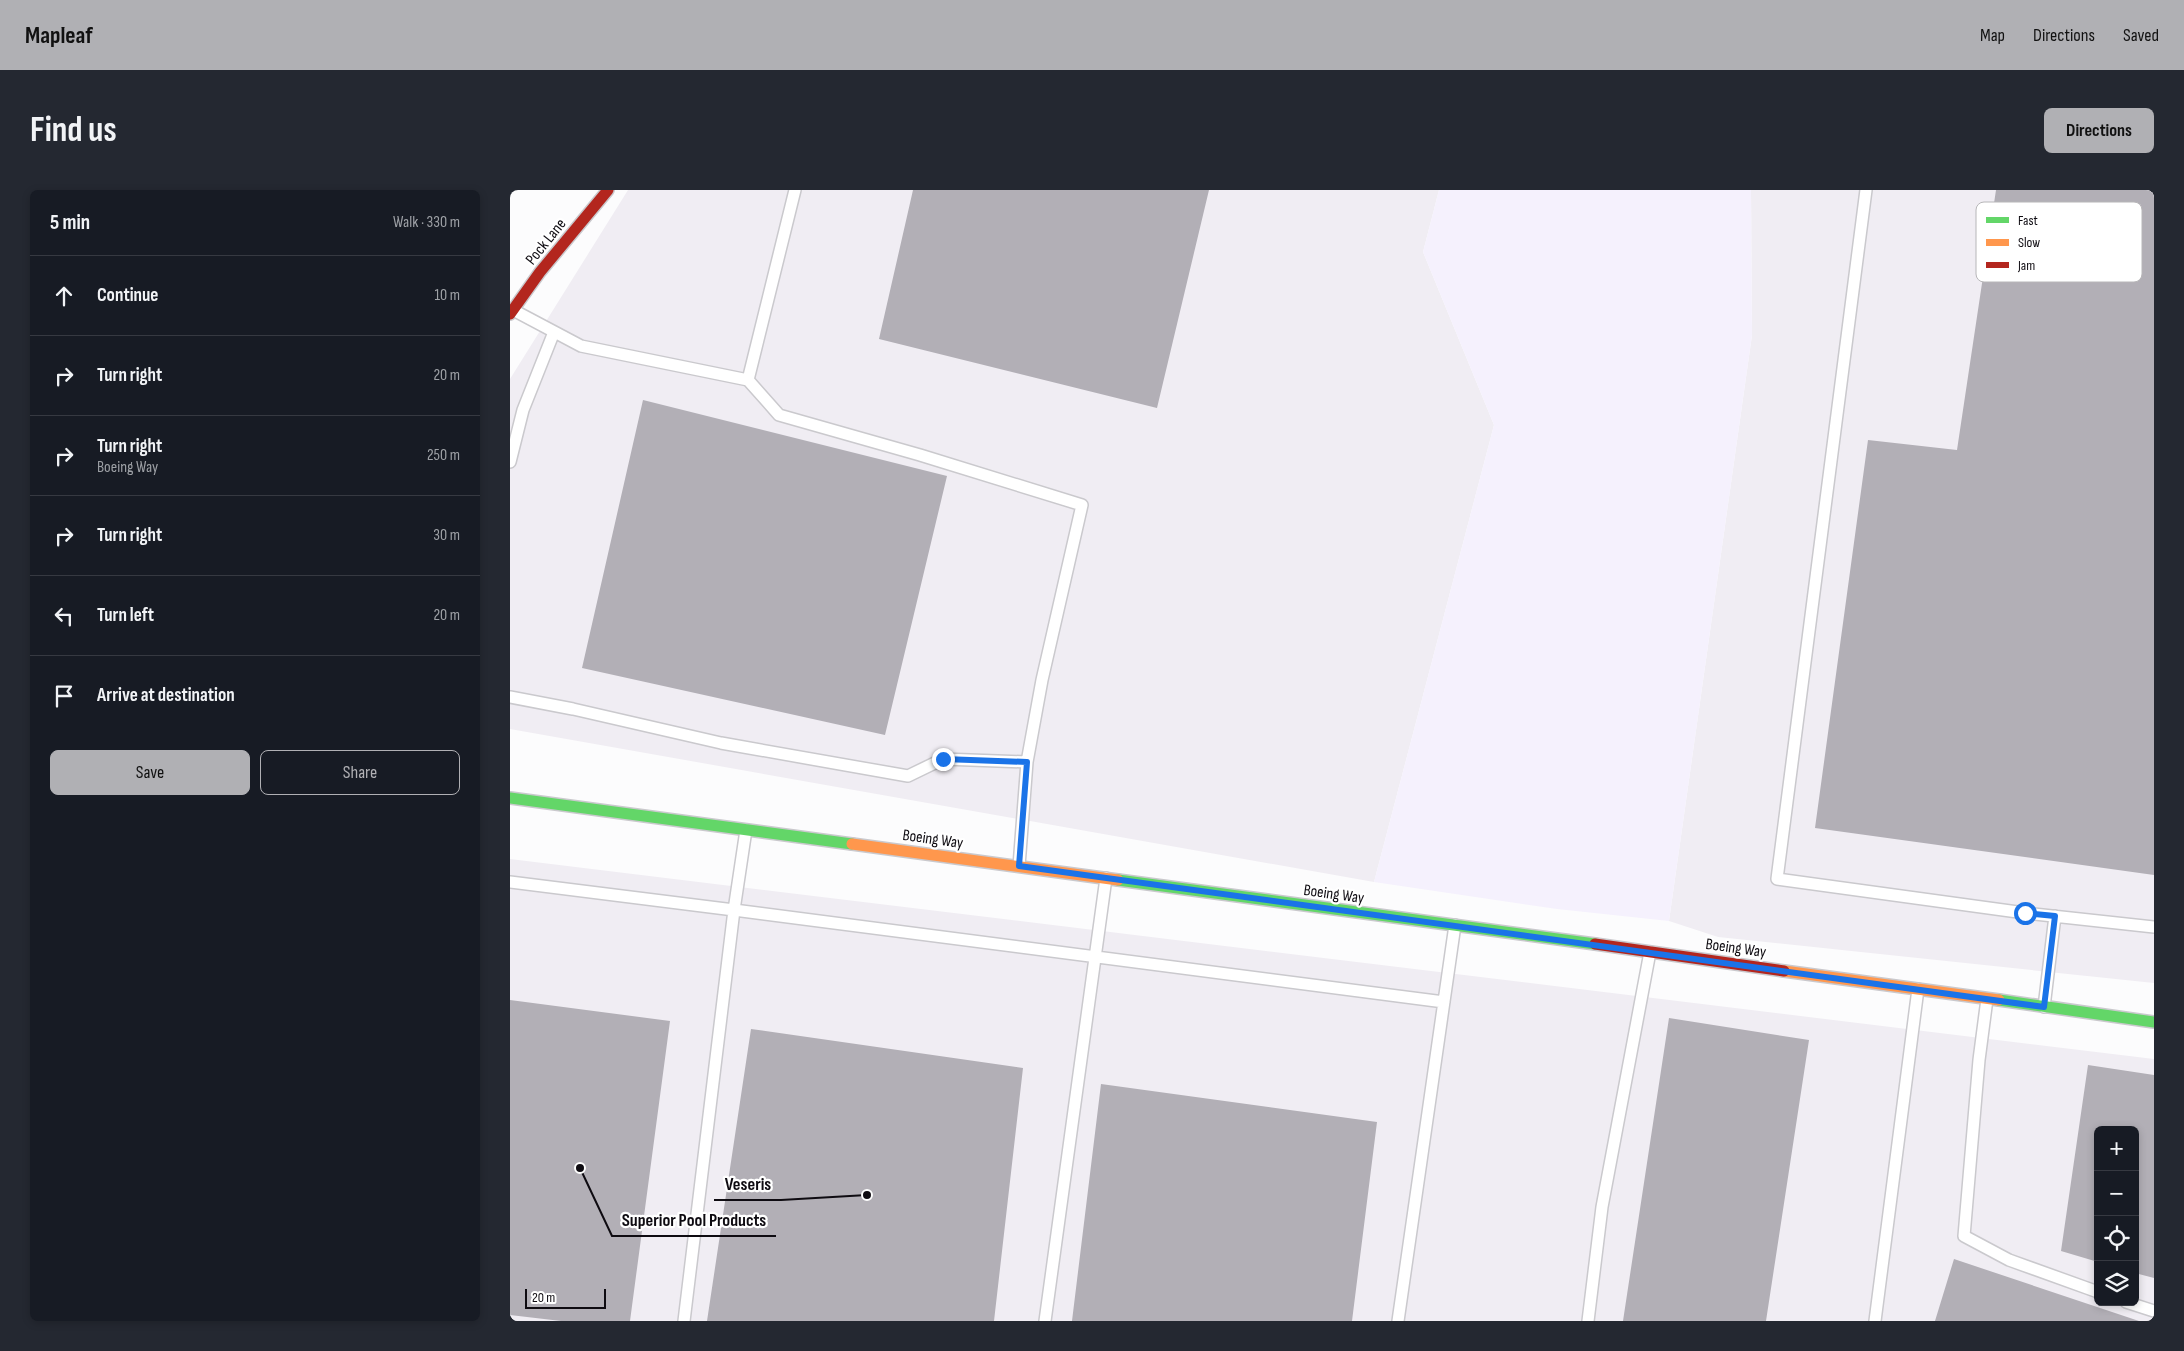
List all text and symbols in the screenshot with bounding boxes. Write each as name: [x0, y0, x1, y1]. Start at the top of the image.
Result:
text: Mapleaf: [25, 21, 93, 50]
text: Map: [1980, 25, 2005, 46]
text: Directions: [2033, 25, 2095, 46]
text: Saved: [2123, 25, 2159, 46]
button: Directions: [2044, 108, 2154, 153]
text: Find us: [30, 109, 117, 152]
legend: [1976, 202, 2142, 282]
text: 5 min: [50, 210, 90, 235]
text: Fast: [2018, 212, 2038, 229]
text: Walk · 330 m: [393, 213, 460, 232]
street label: Pock Lane: [522, 215, 570, 269]
text: Slow: [2018, 234, 2040, 251]
text: Jam: [2017, 257, 2035, 274]
icon: ahead: [50, 282, 78, 310]
text: Continue: [97, 284, 158, 307]
text: 10 m: [434, 286, 460, 305]
icon: right: [50, 362, 78, 390]
text: Turn right: [97, 364, 162, 387]
text: 20 m: [433, 366, 460, 385]
text: Turn right: [97, 435, 162, 458]
icon: right: [50, 442, 78, 470]
text: 250 m: [427, 446, 460, 465]
text: Boeing Way: [97, 458, 158, 477]
icon: right: [50, 522, 78, 550]
text: Turn right: [97, 524, 162, 547]
text: 30 m: [433, 526, 460, 545]
icon: left: [50, 602, 78, 630]
text: Turn left: [97, 604, 154, 627]
text: 20 m: [433, 606, 460, 625]
icon: arrive: [50, 682, 78, 710]
text: Arrive at destination: [97, 684, 235, 707]
route end: [932, 748, 955, 771]
button: Save: [50, 750, 250, 795]
button: Share: [260, 750, 460, 795]
street label: Boeing Way: [901, 826, 964, 853]
street label: Boeing Way: [1302, 881, 1365, 908]
route start: [2014, 902, 2037, 925]
street label: Boeing Way: [1704, 935, 1767, 962]
map controls: [2094, 1126, 2139, 1306]
button: +: [2094, 1126, 2139, 1171]
callout: Veseris: [714, 1167, 781, 1200]
button: −: [2094, 1171, 2139, 1216]
text: Veseris: [725, 1174, 771, 1195]
callout: Superior Pool Products: [612, 1203, 776, 1236]
text: Superior Pool Products: [622, 1210, 766, 1231]
button: locate: [2094, 1216, 2139, 1261]
button: layers: [2094, 1261, 2139, 1306]
scale bar: [525, 1286, 606, 1309]
text: 20 m: [532, 1289, 555, 1306]

